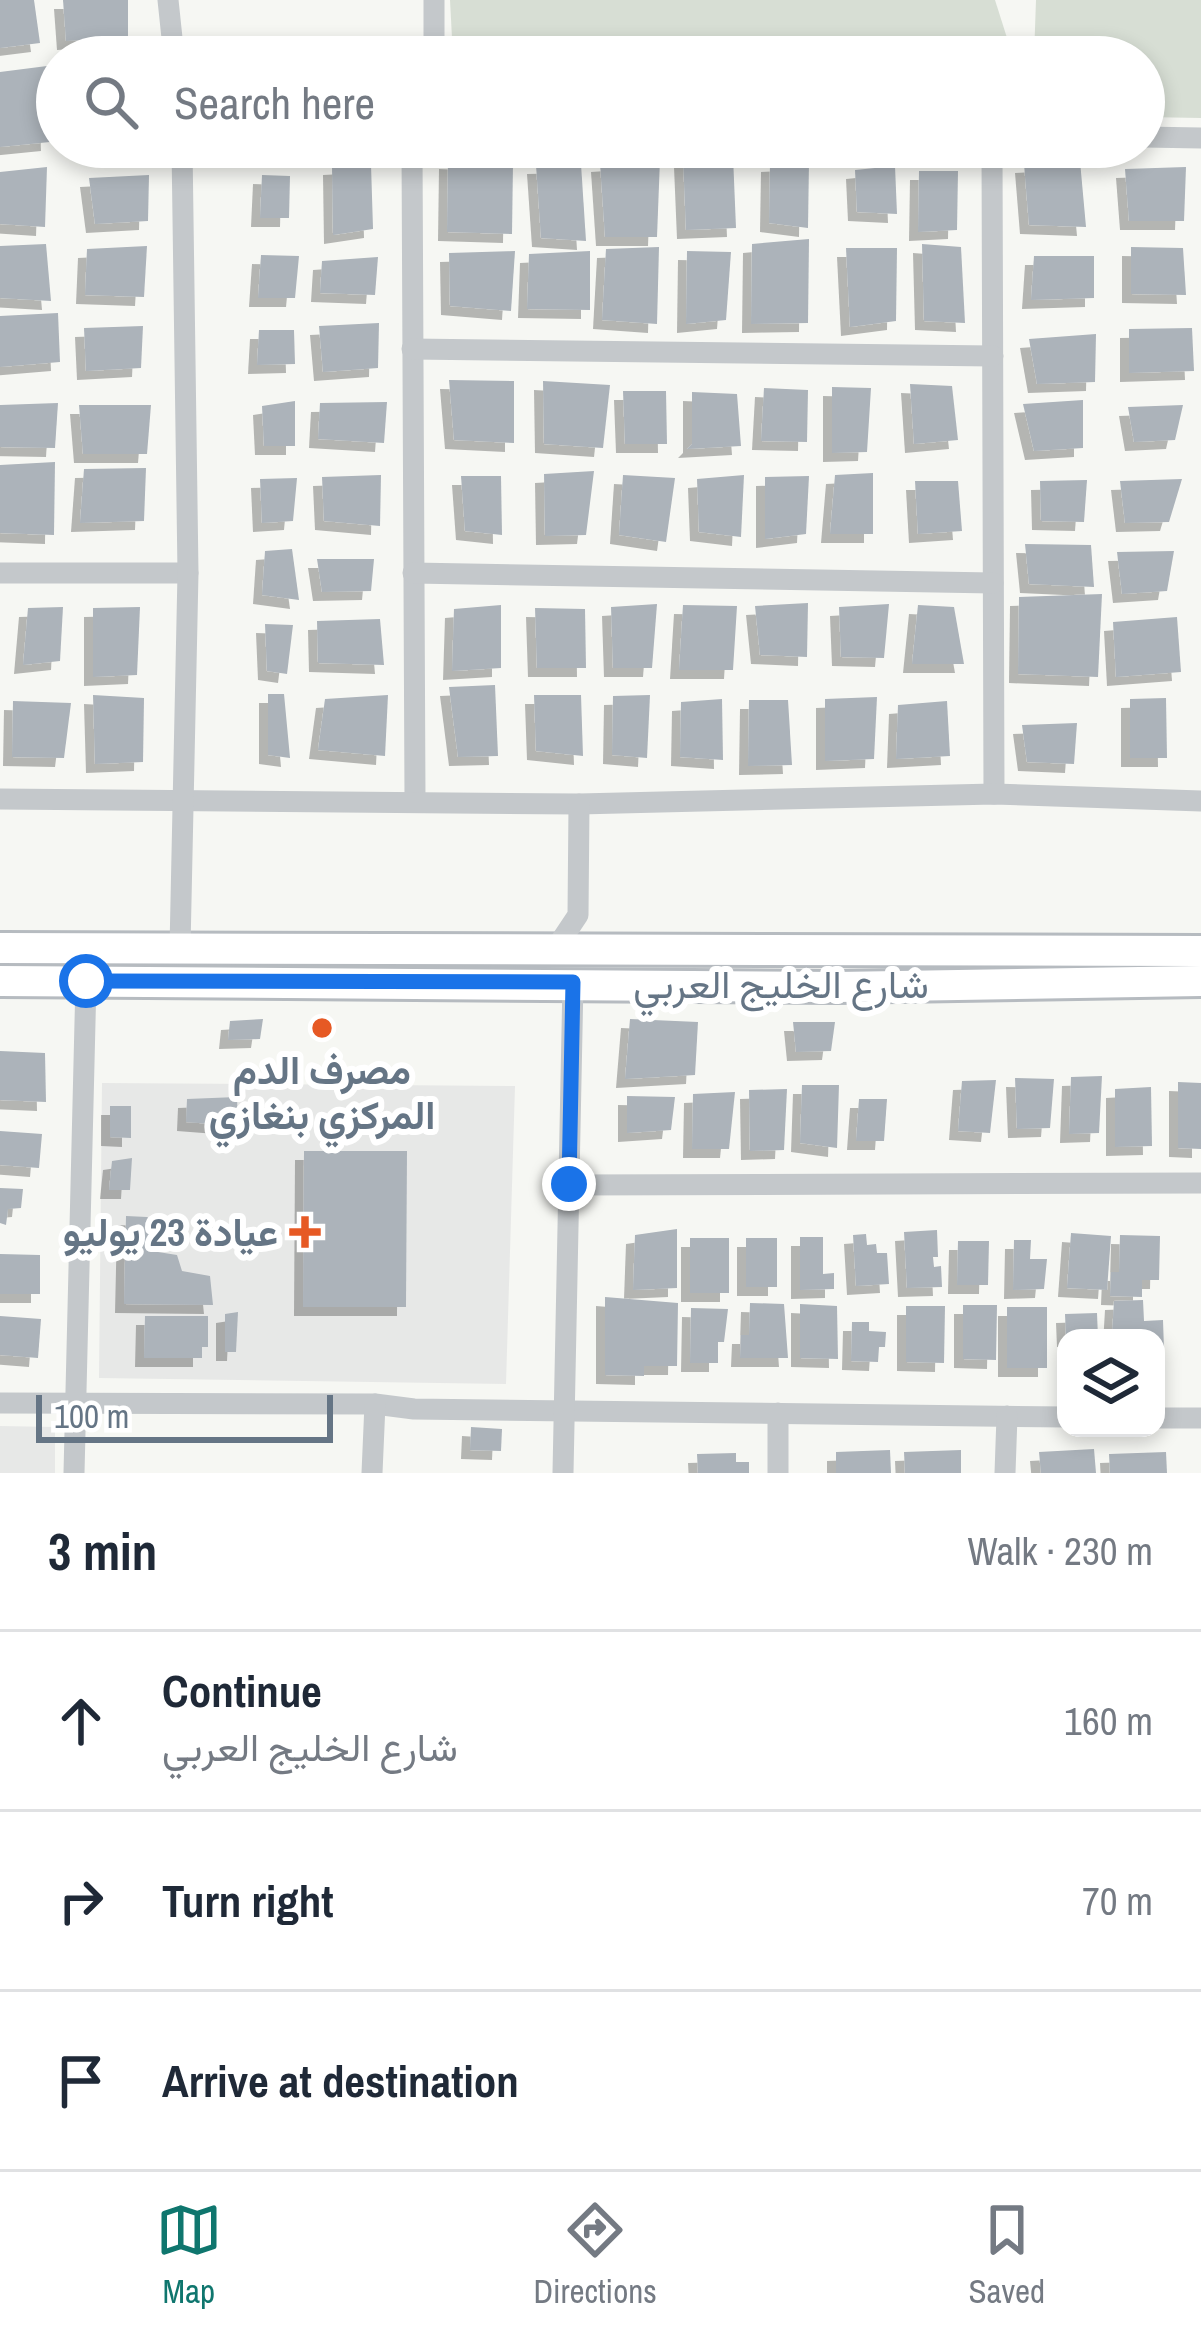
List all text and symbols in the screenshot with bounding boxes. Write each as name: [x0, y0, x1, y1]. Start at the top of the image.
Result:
search box: [36, 36, 1165, 168]
icon: search: [78, 69, 144, 135]
text: Search here: [174, 72, 375, 133]
route start: [59, 954, 113, 1008]
street label: شارع الخليج العربي: [633, 958, 929, 1016]
marker: مصرف الدم المركزي بنغازي: [309, 1015, 335, 1041]
place label: مصرف الدم المركزي بنغازي: [209, 1044, 435, 1148]
route end: [542, 1157, 596, 1211]
place label: عيادة 23 يوليو: [63, 1206, 278, 1258]
marker: عيادة 23 يوليو: [289, 1216, 321, 1248]
map controls: [1057, 1329, 1165, 1437]
button: layers: [1057, 1329, 1165, 1437]
scale bar: [36, 1389, 333, 1442]
text: 100 m: [54, 1394, 129, 1438]
text: 3 min: [48, 1517, 157, 1586]
text: Walk · 230 m: [968, 1525, 1153, 1577]
text: Continue: [162, 1660, 322, 1721]
icon: ahead: [48, 1688, 114, 1754]
text: 160 m: [1064, 1695, 1153, 1747]
text: شارع الخليج العربي: [162, 1721, 458, 1773]
icon: right: [48, 1868, 114, 1934]
text: Turn right: [162, 1870, 334, 1931]
text: 70 m: [1082, 1875, 1153, 1927]
icon: arrive: [48, 2048, 114, 2114]
text: Arrive at destination: [162, 2050, 519, 2111]
tab: Map: [156, 2197, 222, 2313]
tab: Directions: [533, 2197, 657, 2313]
tab: Saved: [968, 2197, 1045, 2313]

